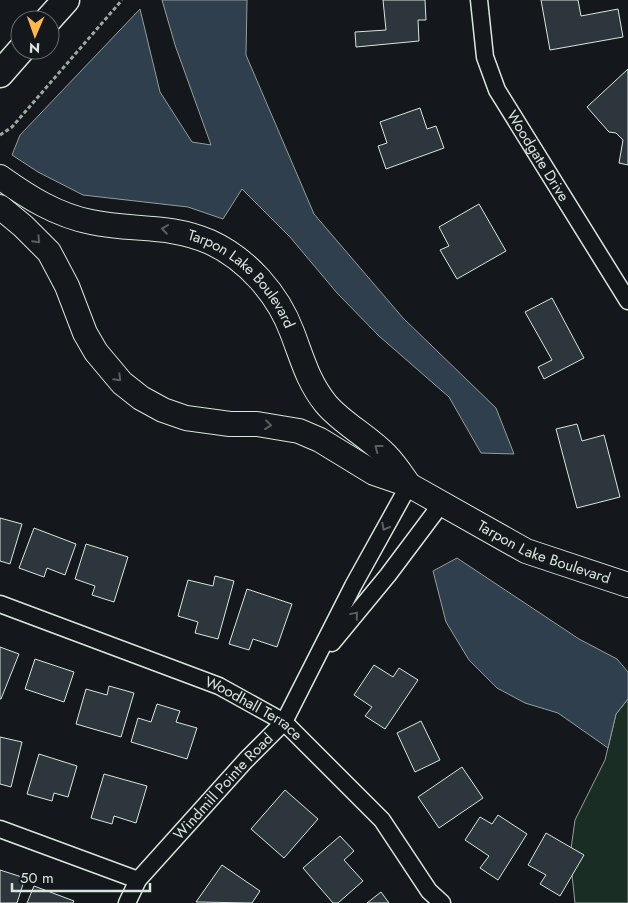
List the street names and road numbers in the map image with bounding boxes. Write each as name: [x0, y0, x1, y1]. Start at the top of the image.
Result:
street label: Woodgate Drive: [501, 106, 575, 206]
street label: Tarpon Lake Boulevard: [185, 224, 300, 332]
street label: Tarpon Lake Boulevard: [473, 515, 613, 589]
street label: Woodhall Terrace: [202, 671, 308, 746]
street label: Windmill Pointe Road: [168, 728, 278, 845]

